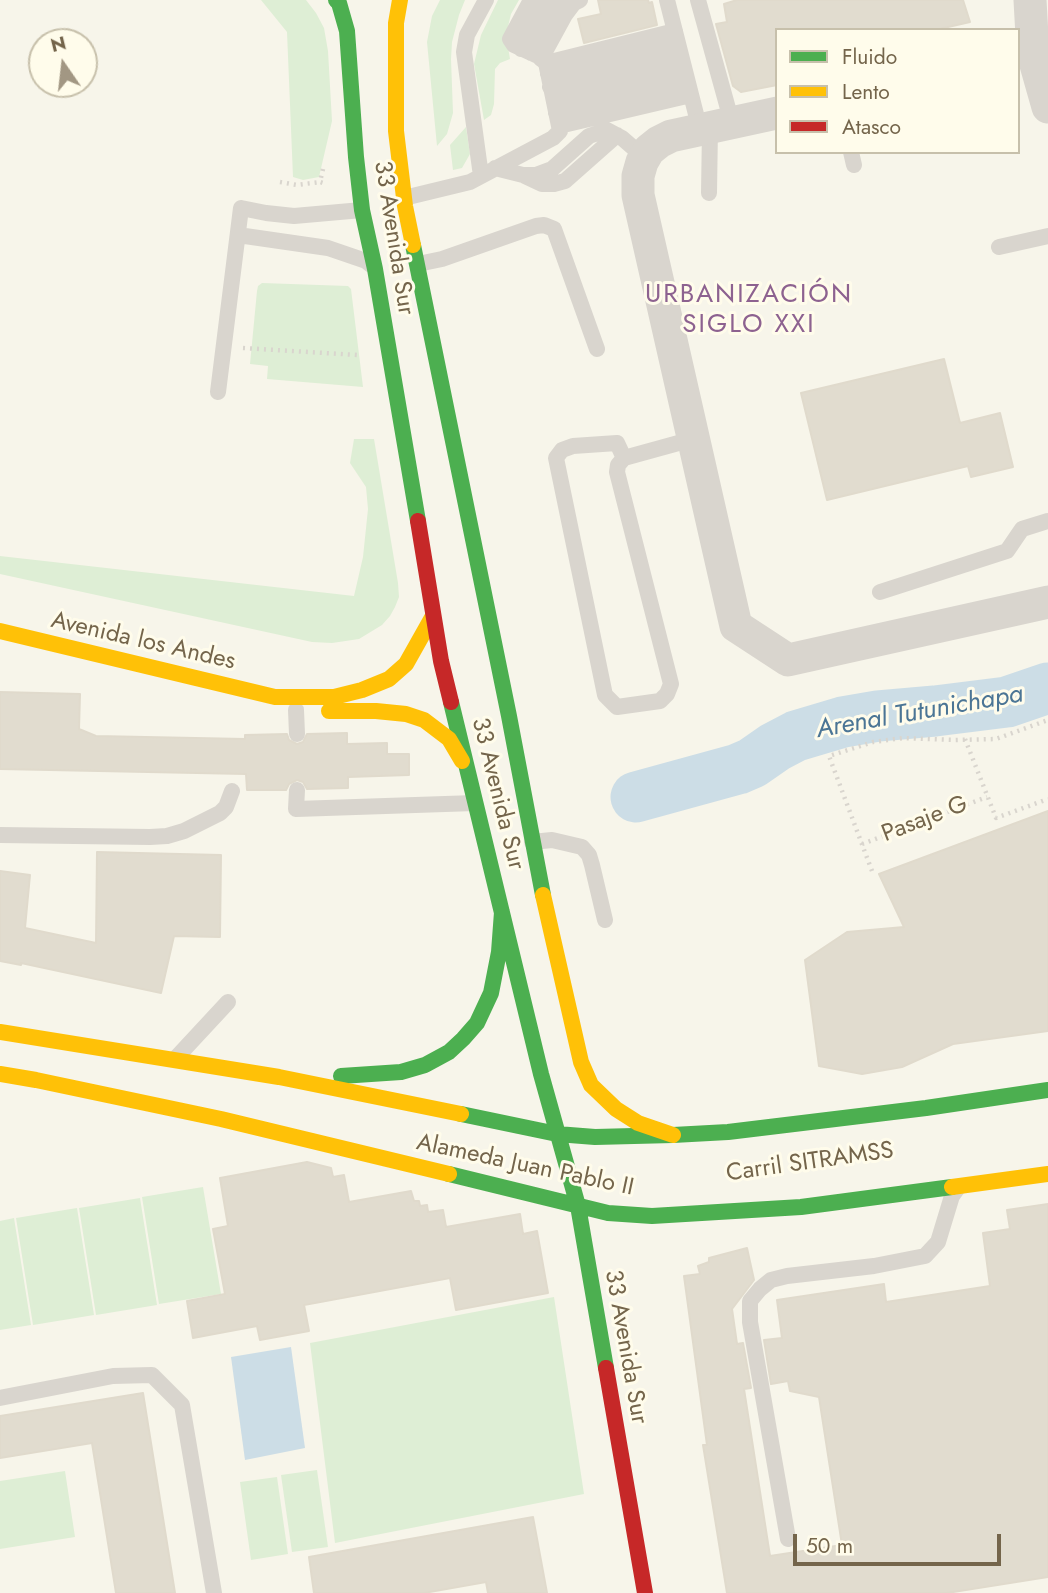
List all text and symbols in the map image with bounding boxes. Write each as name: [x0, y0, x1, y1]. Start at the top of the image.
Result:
north arrow: [28, 28, 98, 98]
legend: [775, 28, 1020, 154]
text: N: [48, 29, 69, 59]
text: Fluido: [842, 42, 897, 72]
text: Lento: [842, 77, 890, 107]
text: Atasco: [842, 112, 901, 142]
street label: 33 Avenida Sur: [367, 159, 419, 317]
district label: URBANIZACIÓN SIGLO XXI: [646, 280, 852, 342]
street label: Avenida los Andes: [48, 607, 238, 677]
water label: Arenal Tutunichapa: [814, 679, 1026, 747]
street label: 33 Avenida Sur: [464, 715, 530, 873]
street label: Pasaje G: [878, 791, 972, 849]
street label: Alameda Juan Pablo II: [414, 1129, 636, 1203]
street label: Carril SITRAMSS: [725, 1137, 895, 1189]
street label: 33 Avenida Sur: [597, 1268, 653, 1426]
scale bar: [796, 1520, 1004, 1564]
text: 50 m: [806, 1531, 853, 1561]

